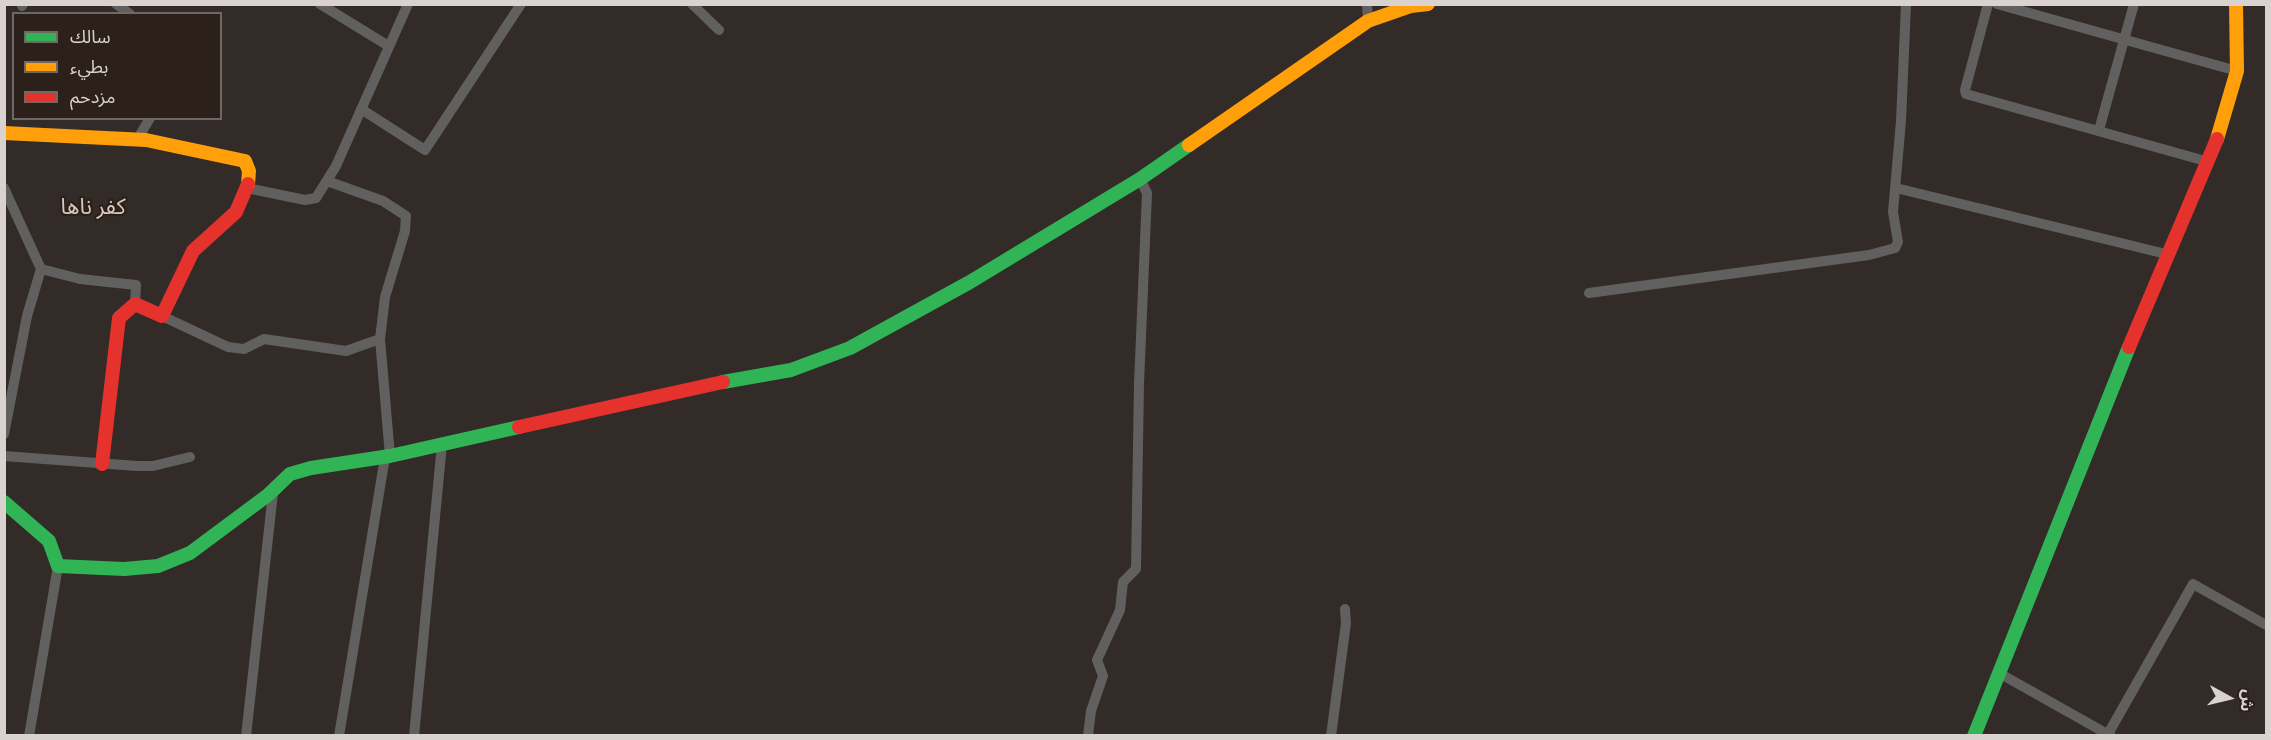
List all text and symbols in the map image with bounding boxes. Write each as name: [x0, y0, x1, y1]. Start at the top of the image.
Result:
legend: [12, 12, 222, 120]
text: سالك: [70, 26, 111, 47]
text: بطيء: [70, 56, 108, 77]
text: مزدحم: [70, 86, 115, 107]
district label: كفر ناها: [60, 195, 126, 221]
north arrow: [2199, 668, 2259, 728]
text: ش: [2236, 688, 2258, 713]

